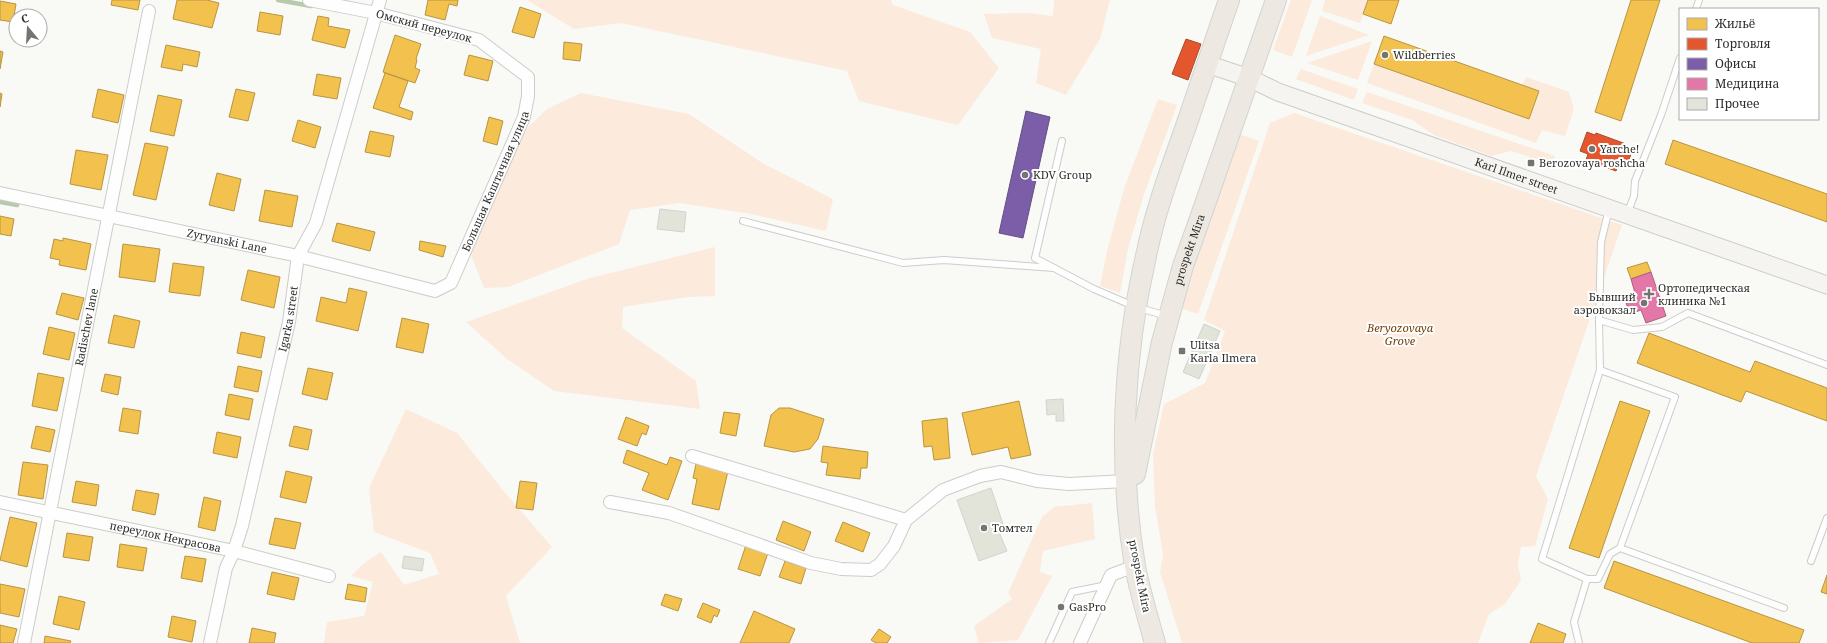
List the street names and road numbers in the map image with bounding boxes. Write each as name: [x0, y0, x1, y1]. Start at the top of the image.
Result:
street label: Омский переулок: [374, 5, 474, 46]
street label: Большая Каштачная улица: [458, 110, 532, 254]
street label: Karl Ilmer street: [1473, 154, 1560, 197]
street label: prospekt Mira: [1170, 212, 1208, 287]
street label: Zyryanski Lane: [186, 225, 269, 256]
street label: Igarka street: [274, 285, 301, 353]
street label: Radischev lane: [71, 287, 101, 367]
street label: переулок Некрасова: [108, 517, 223, 555]
street label: prospekt Mira: [1126, 538, 1155, 614]

